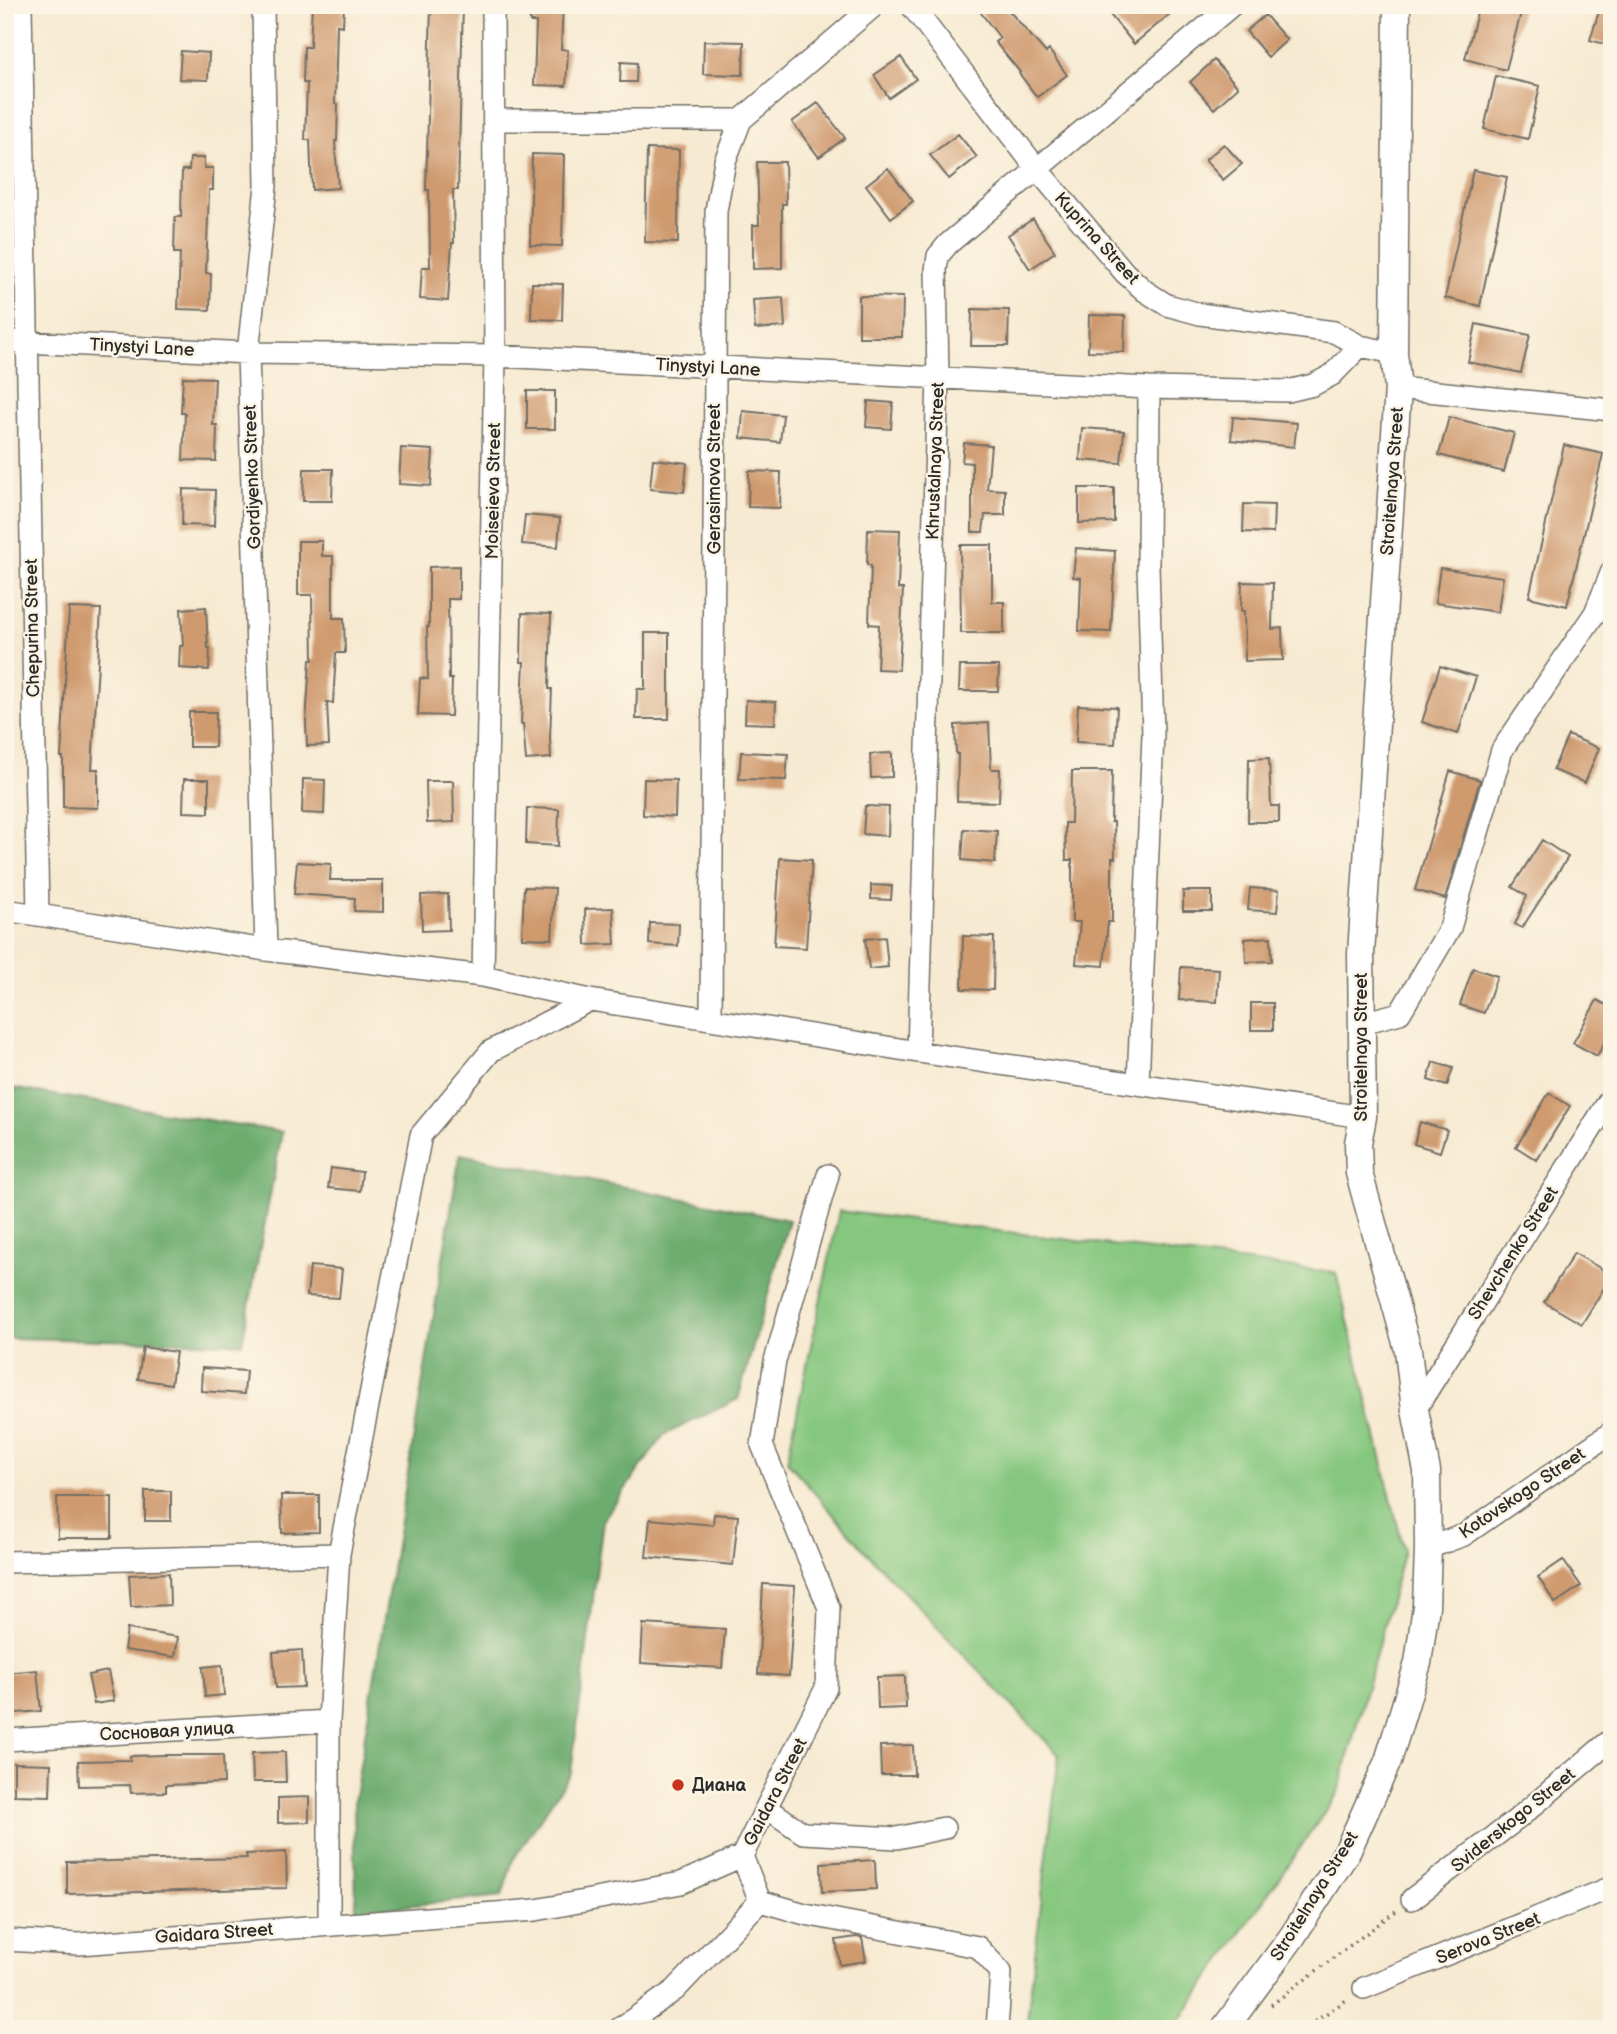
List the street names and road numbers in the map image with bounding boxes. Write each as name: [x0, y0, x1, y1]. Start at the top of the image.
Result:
street label: Kuprina Street: [1050, 188, 1144, 289]
street label: Tinystyi Lane: [89, 334, 195, 361]
street label: Tinystyi Lane: [655, 354, 761, 381]
street label: Khrustalnaya Street: [922, 381, 949, 540]
street label: Gerasimova Street: [704, 403, 725, 555]
street label: Gordiyenko Street: [239, 404, 266, 550]
street label: Stroitelnaya Street: [1377, 406, 1408, 556]
street label: Moiseieva Street: [482, 422, 505, 560]
street label: Chepurina Street: [21, 558, 44, 698]
street label: Stroitelnaya Street: [1351, 972, 1372, 1121]
street label: Shevchenko Street: [1464, 1182, 1563, 1324]
street label: Kotovskogo Street: [1455, 1443, 1590, 1543]
street label: Сосновая улица: [99, 1717, 235, 1746]
street label: Gaidara Street: [739, 1734, 812, 1850]
street label: Sviderskogo Street: [1447, 1764, 1580, 1877]
street label: Stroitelnaya Street: [1266, 1827, 1363, 1965]
street label: Serova Street: [1433, 1908, 1544, 1969]
street label: Gaidara Street: [154, 1919, 274, 1948]

